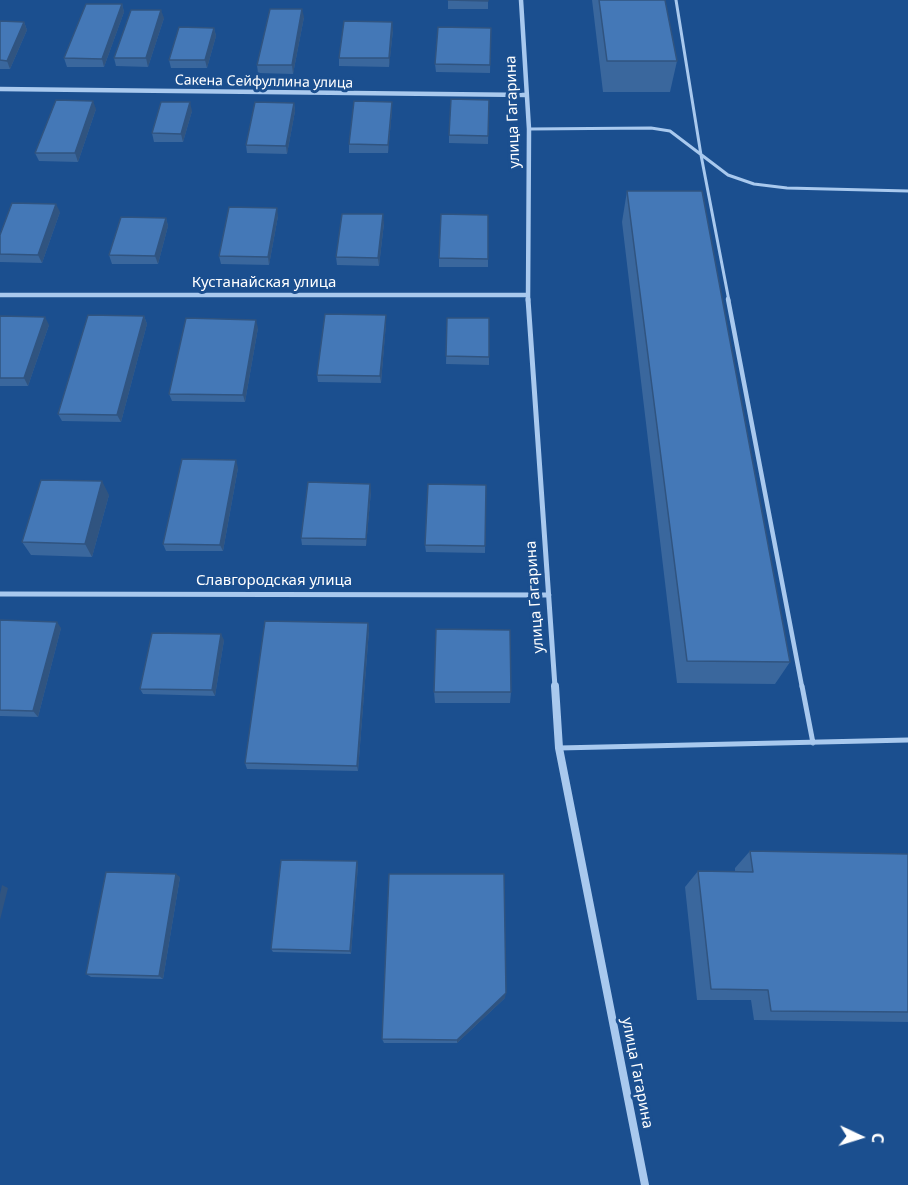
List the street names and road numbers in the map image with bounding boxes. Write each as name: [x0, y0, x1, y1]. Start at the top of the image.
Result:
street label: улица Гагарина: [502, 55, 524, 169]
street label: Сакена Сейфуллина улица: [175, 72, 353, 92]
street label: Кустанайская улица: [192, 274, 336, 292]
street label: улица Гагарина: [522, 540, 548, 654]
street label: Славгородская улица: [196, 572, 352, 590]
street label: улица Гагарина: [617, 1016, 657, 1130]

